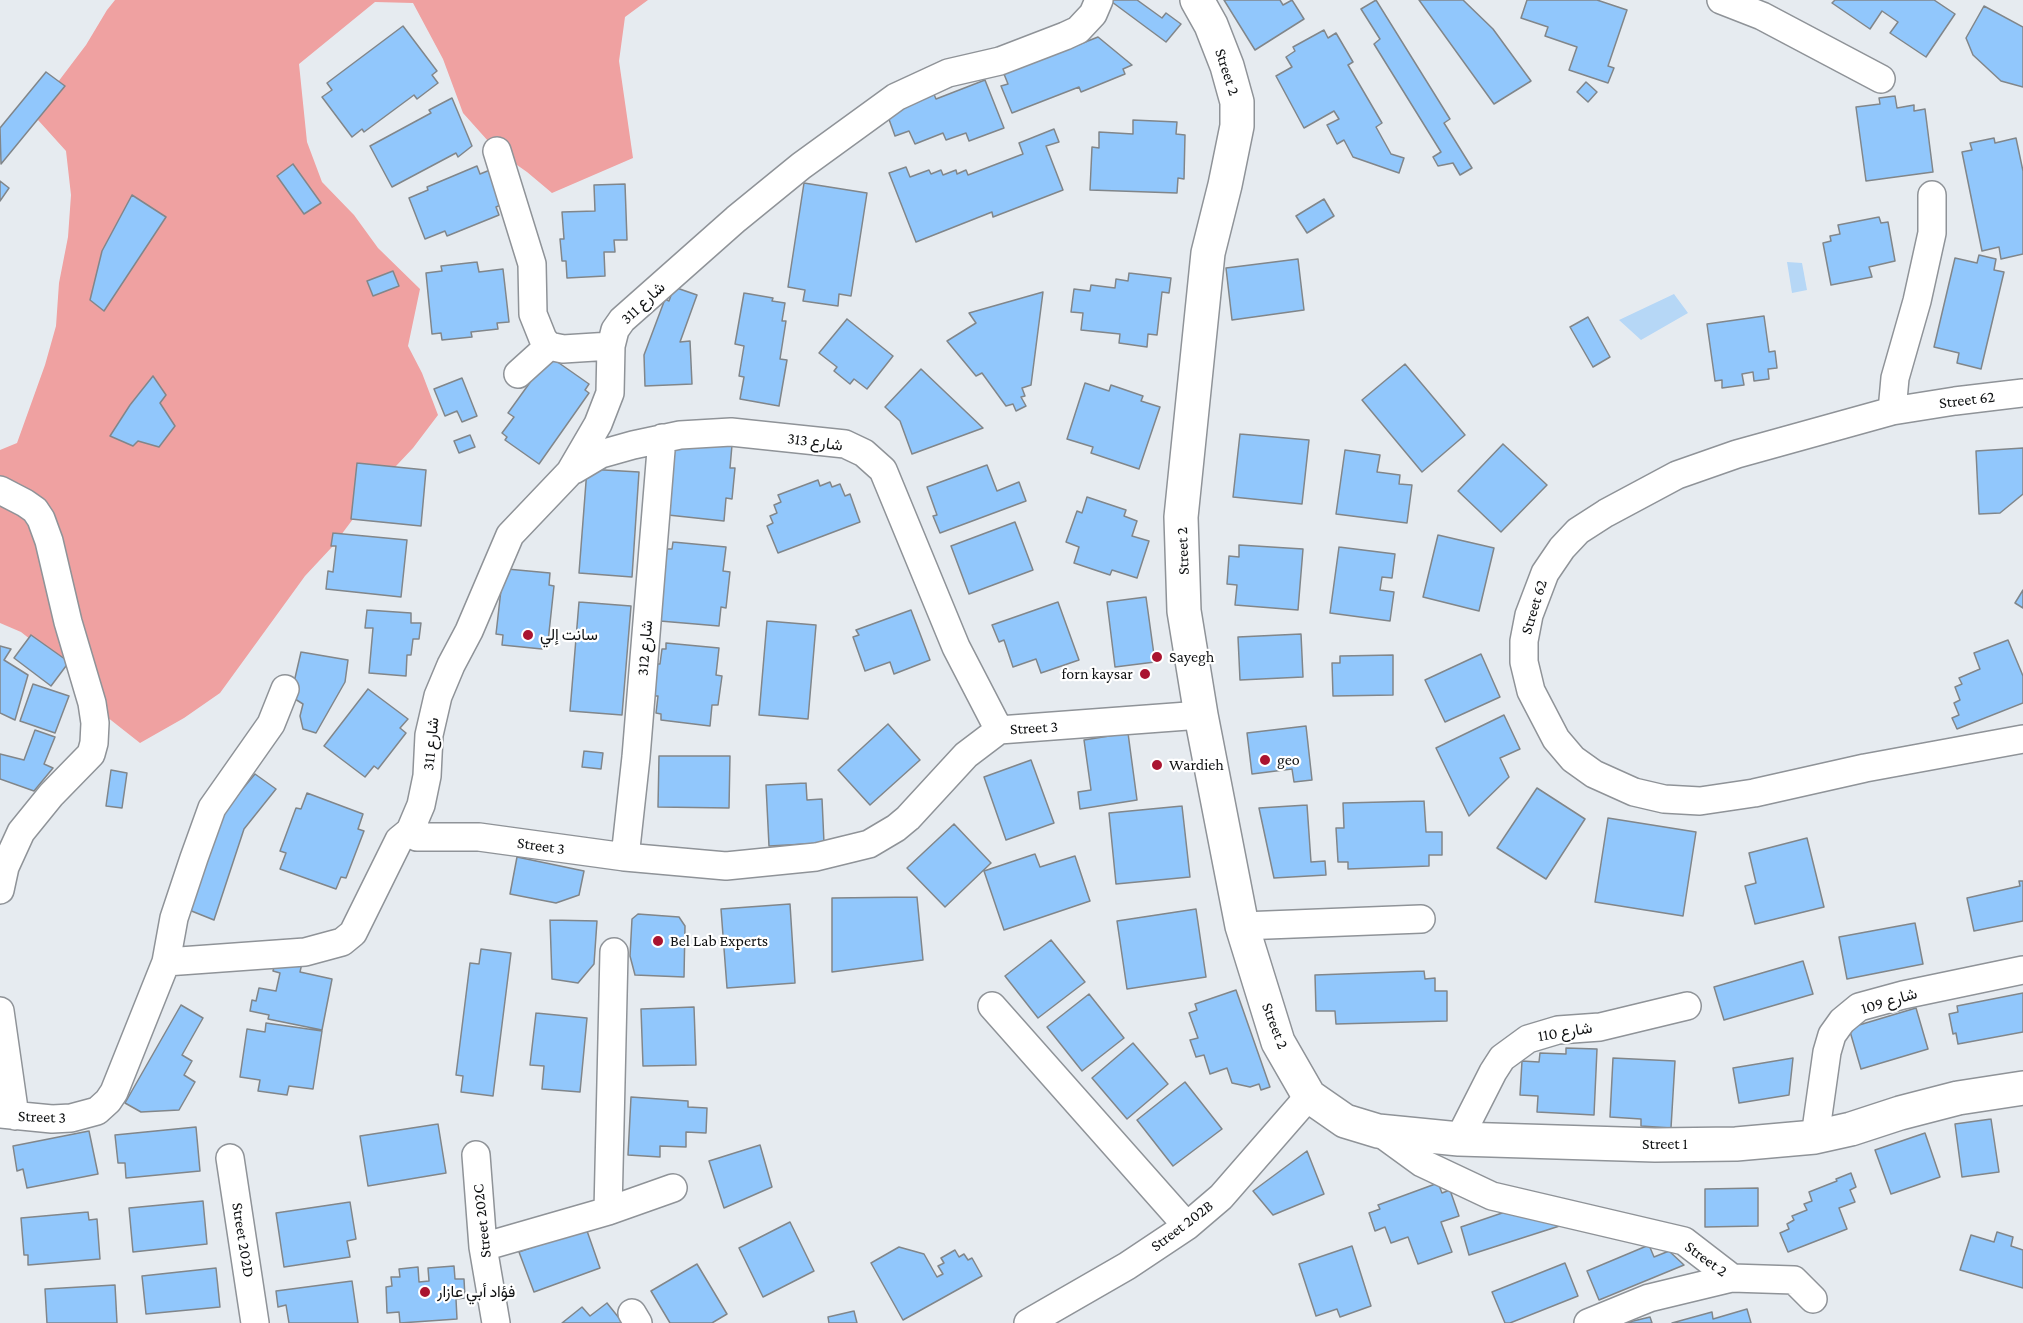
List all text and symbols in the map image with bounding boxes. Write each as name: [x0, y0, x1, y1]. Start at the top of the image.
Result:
street label: Street 2: [1210, 46, 1244, 98]
street label: شارع 311: [617, 278, 669, 328]
street label: Street 62: [1938, 387, 1996, 413]
street label: شارع 313: [786, 429, 844, 455]
street label: Street 2: [1173, 527, 1193, 575]
street label: Street 62: [1517, 577, 1551, 637]
street label: شارع 312: [633, 619, 657, 677]
place label: سانت إلي: [540, 625, 598, 645]
marker: سانت إلي: [521, 628, 535, 642]
place label: Sayegh: [1169, 647, 1214, 667]
marker: Sayegh: [1150, 650, 1164, 664]
place label: forn kaysar: [1062, 664, 1133, 684]
marker: forn kaysar: [1138, 667, 1152, 681]
street label: شارع 311: [419, 716, 443, 772]
street label: Street 3: [1009, 717, 1059, 739]
place label: geo: [1277, 750, 1300, 770]
marker: geo: [1258, 753, 1272, 767]
place label: Wardieh: [1169, 755, 1224, 775]
marker: Wardieh: [1150, 758, 1164, 772]
street label: Street 3: [516, 833, 566, 859]
place label: Bel Lab Experts: [670, 931, 768, 951]
marker: Bel Lab Experts: [651, 934, 665, 948]
street label: شارع 109: [1859, 984, 1919, 1018]
street label: Street 2: [1257, 1000, 1293, 1052]
street label: شارع 110: [1536, 1018, 1594, 1046]
street label: Street 3: [18, 1107, 66, 1127]
street label: Street 1: [1642, 1134, 1688, 1154]
street label: Street 202C: [469, 1183, 495, 1259]
street label: Street 202B: [1147, 1196, 1217, 1256]
street label: Street 202D: [228, 1201, 258, 1279]
street label: Street 2: [1681, 1237, 1731, 1281]
place label: فؤاد أبي عازار: [437, 1282, 515, 1302]
marker: فؤاد أبي عازار: [418, 1285, 432, 1299]

